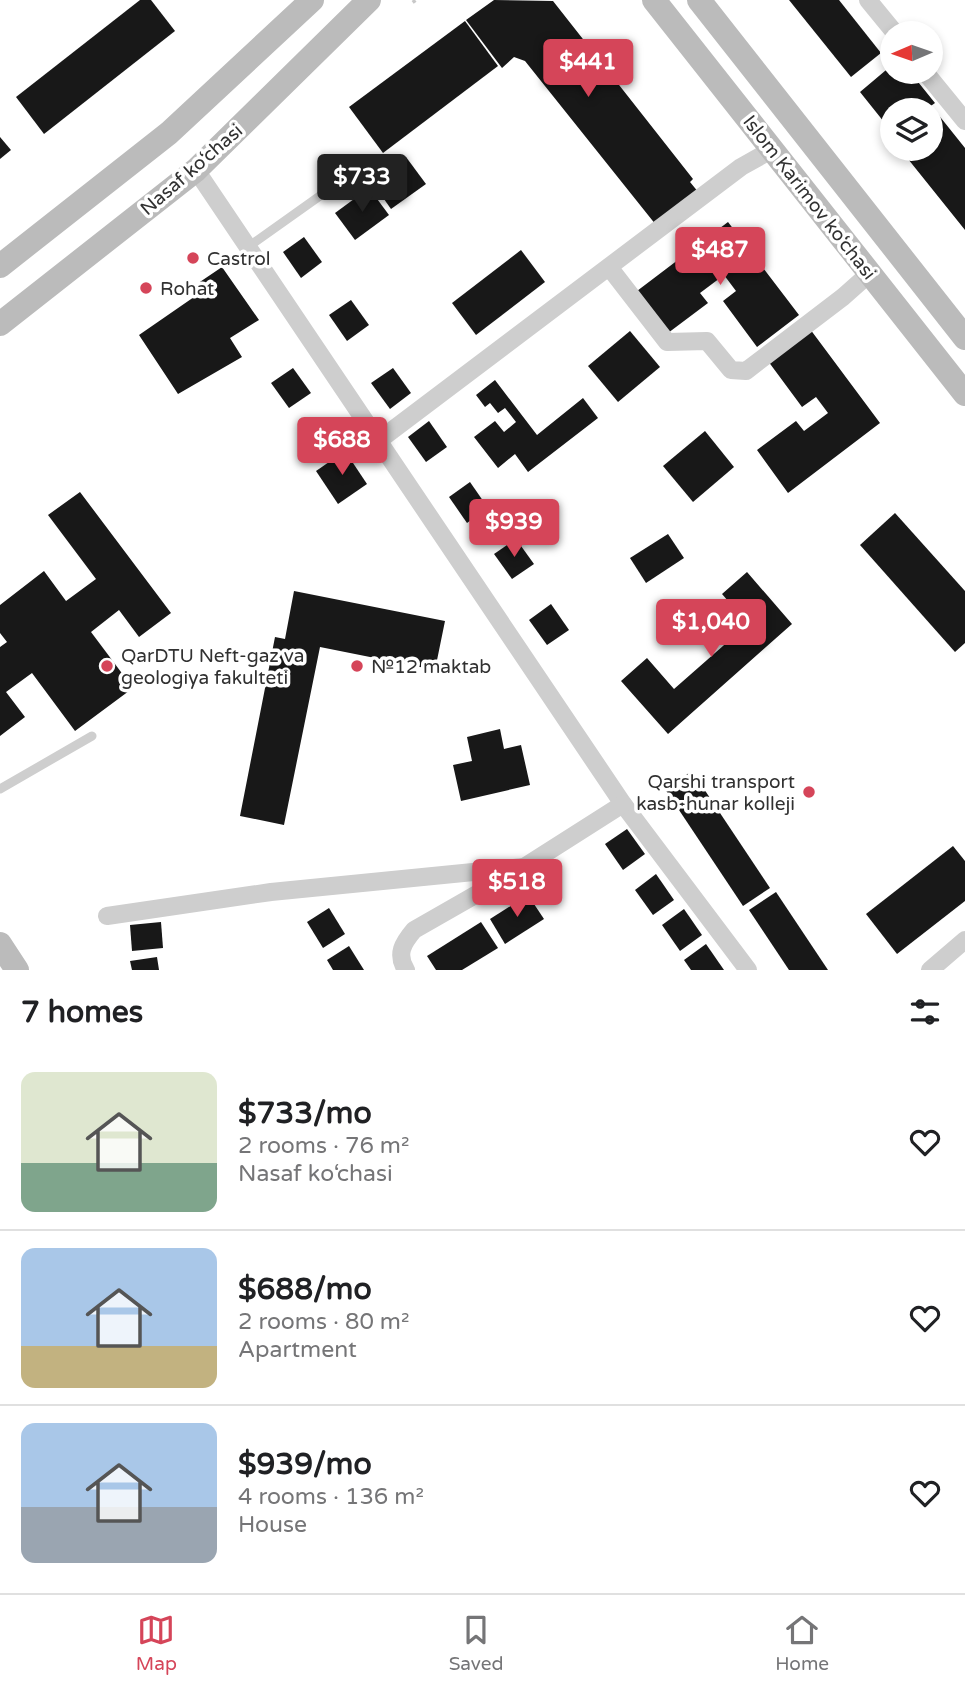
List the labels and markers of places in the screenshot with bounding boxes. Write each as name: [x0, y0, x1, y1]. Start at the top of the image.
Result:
pin: $441: [547, 40, 629, 99]
pin: $733: [321, 154, 403, 214]
pin: $487: [679, 228, 761, 287]
place label: Castrol: [207, 248, 270, 270]
marker: Castrol: [185, 250, 201, 266]
place label: Rohat: [160, 278, 214, 300]
marker: Rohat: [138, 280, 154, 296]
pin: $688: [301, 418, 383, 477]
pin: $939: [473, 500, 555, 559]
pin: $1,040: [654, 600, 768, 659]
place label: QarDTU Neft-gaz va geologiya fakulteti: [121, 645, 304, 689]
place label: №12 maktab: [371, 656, 491, 678]
marker: QarDTU Neft-gaz va geologiya fakulteti: [99, 658, 115, 674]
marker: №12 maktab: [349, 658, 365, 674]
place label: Qarshi transport kasb-hunar kolleji: [636, 771, 795, 815]
marker: Qarshi transport kasb-hunar kolleji: [801, 784, 817, 800]
pin: $518: [476, 860, 558, 919]

